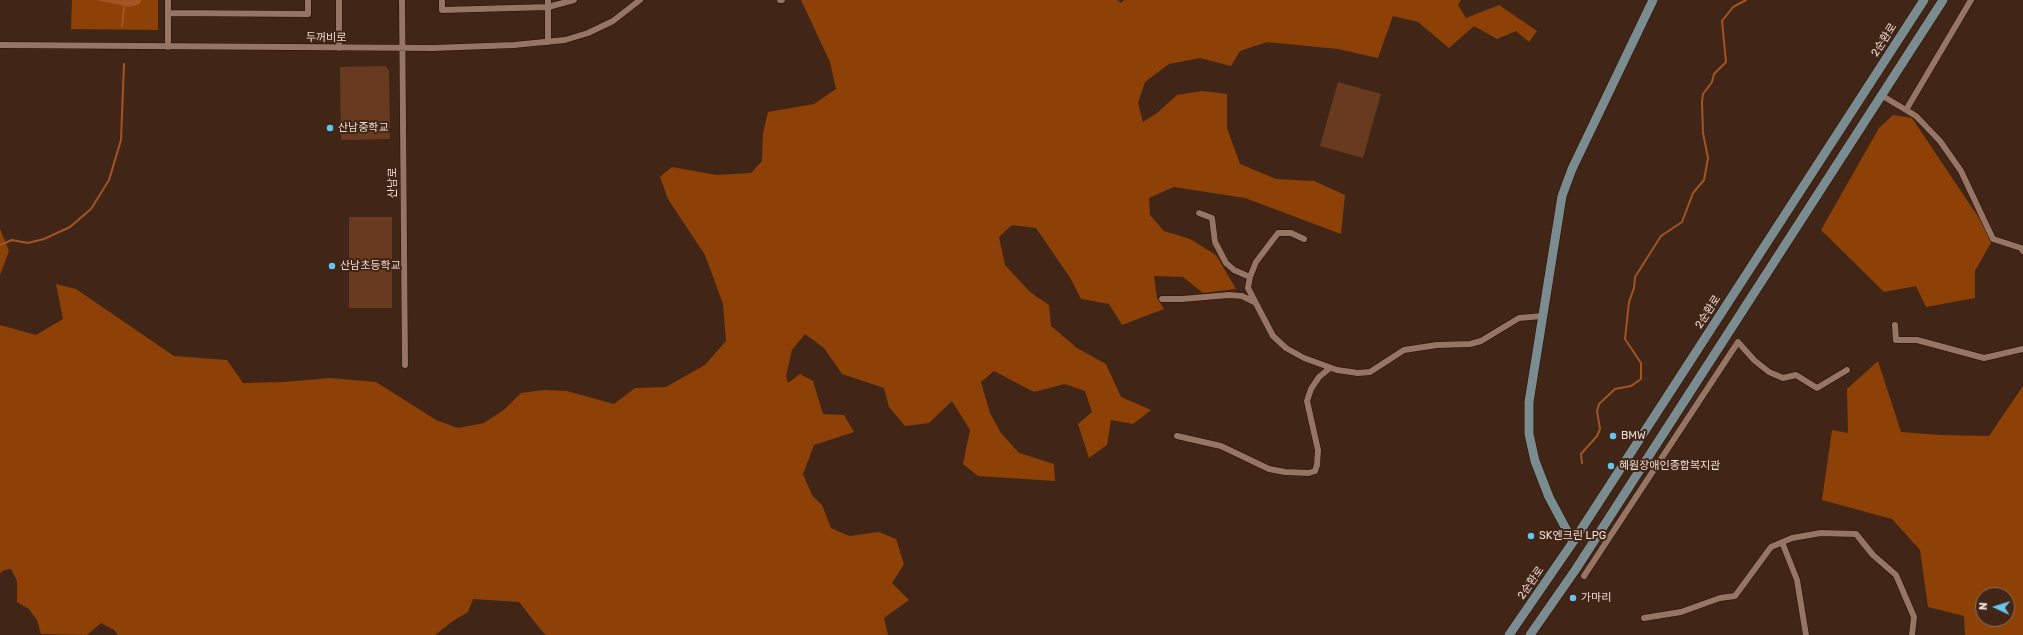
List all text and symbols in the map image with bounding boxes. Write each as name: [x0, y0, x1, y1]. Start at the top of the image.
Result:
street label: 2순환로: [1868, 21, 1900, 59]
street label: 두꺼비로: [306, 31, 346, 45]
place label: 산남중학교: [338, 121, 389, 135]
marker: 산남중학교: [325, 123, 335, 133]
street label: 산남로: [386, 168, 400, 198]
place label: 산남초등학교: [340, 259, 401, 273]
marker: 산남초등학교: [327, 261, 337, 271]
street label: 2순환로: [1692, 293, 1724, 331]
place label: BMW: [1621, 429, 1646, 443]
marker: BMW: [1608, 431, 1618, 441]
place label: 혜원장애인종합복지관: [1619, 459, 1720, 473]
marker: 혜원장애인종합복지관: [1606, 461, 1616, 471]
place label: SK엔크린 LPG: [1539, 529, 1606, 543]
marker: SK엔크린 LPG: [1526, 531, 1536, 541]
street label: 2순환로: [1515, 564, 1547, 602]
north arrow: [1975, 587, 2015, 627]
place label: 가마리: [1581, 591, 1611, 605]
marker: 가마리: [1568, 593, 1578, 603]
text: N: [1977, 602, 1990, 611]

